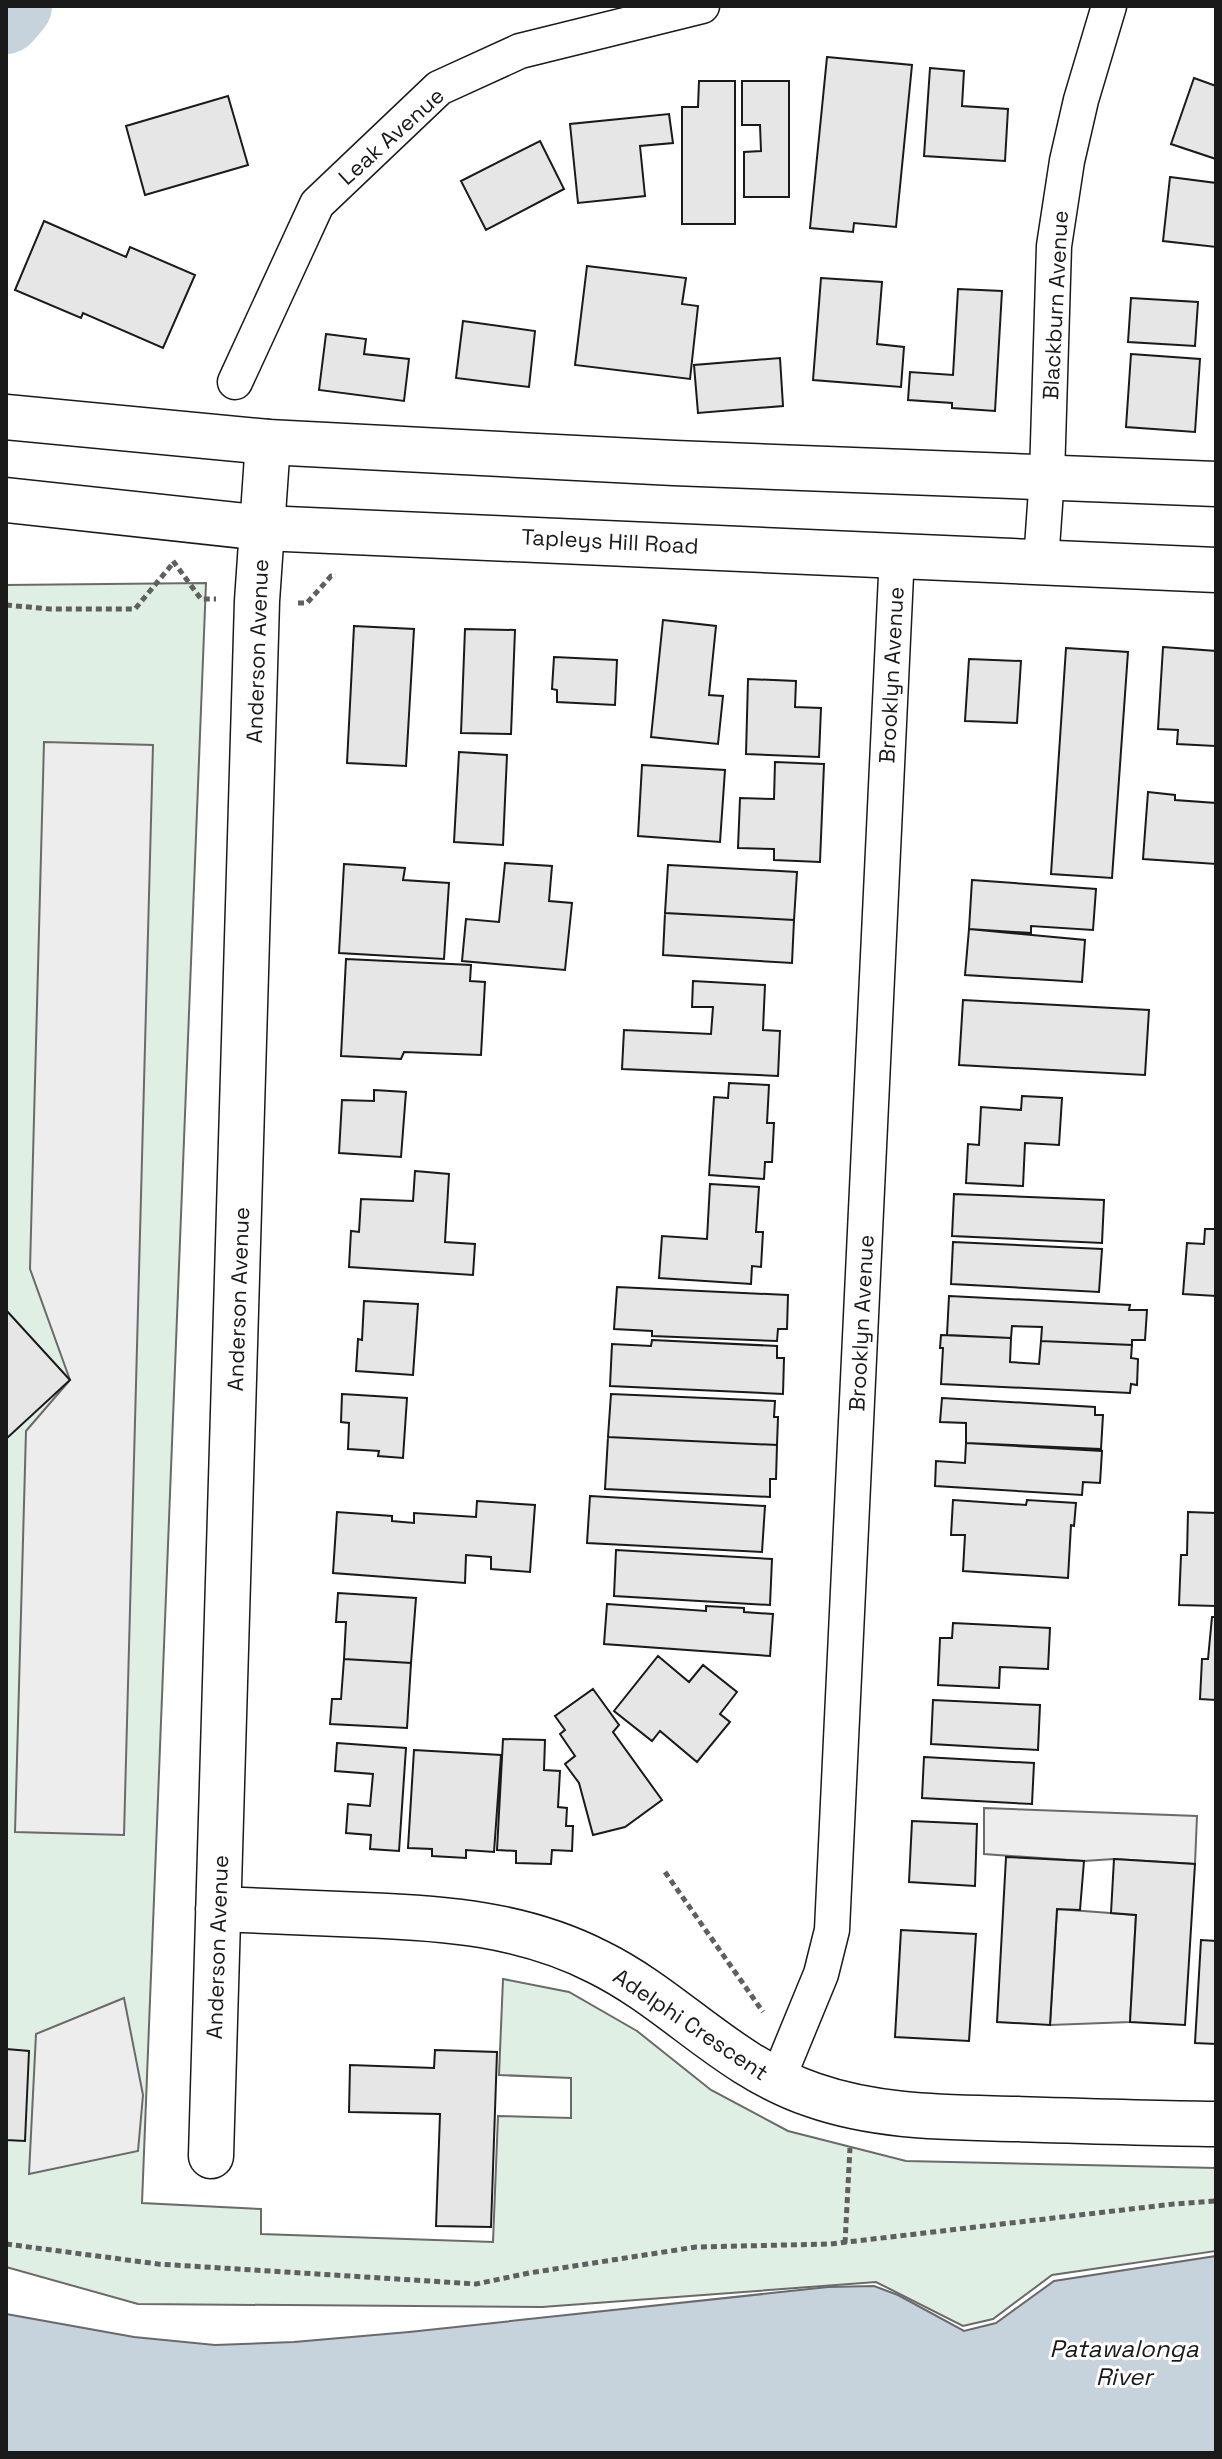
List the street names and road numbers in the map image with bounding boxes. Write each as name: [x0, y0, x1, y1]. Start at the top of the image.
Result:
street label: Leak Avenue: [332, 81, 450, 191]
street label: Blackburn Avenue: [1036, 210, 1074, 400]
street label: Tapleys Hill Road: [521, 522, 699, 560]
street label: Anderson Avenue: [240, 558, 274, 744]
street label: Brooklyn Avenue: [872, 586, 910, 764]
street label: Anderson Avenue: [221, 1206, 255, 1392]
street label: Brooklyn Avenue: [842, 1234, 880, 1412]
street label: Anderson Avenue: [200, 1854, 234, 2040]
street label: Adelphi Crescent: [608, 1962, 774, 2086]

